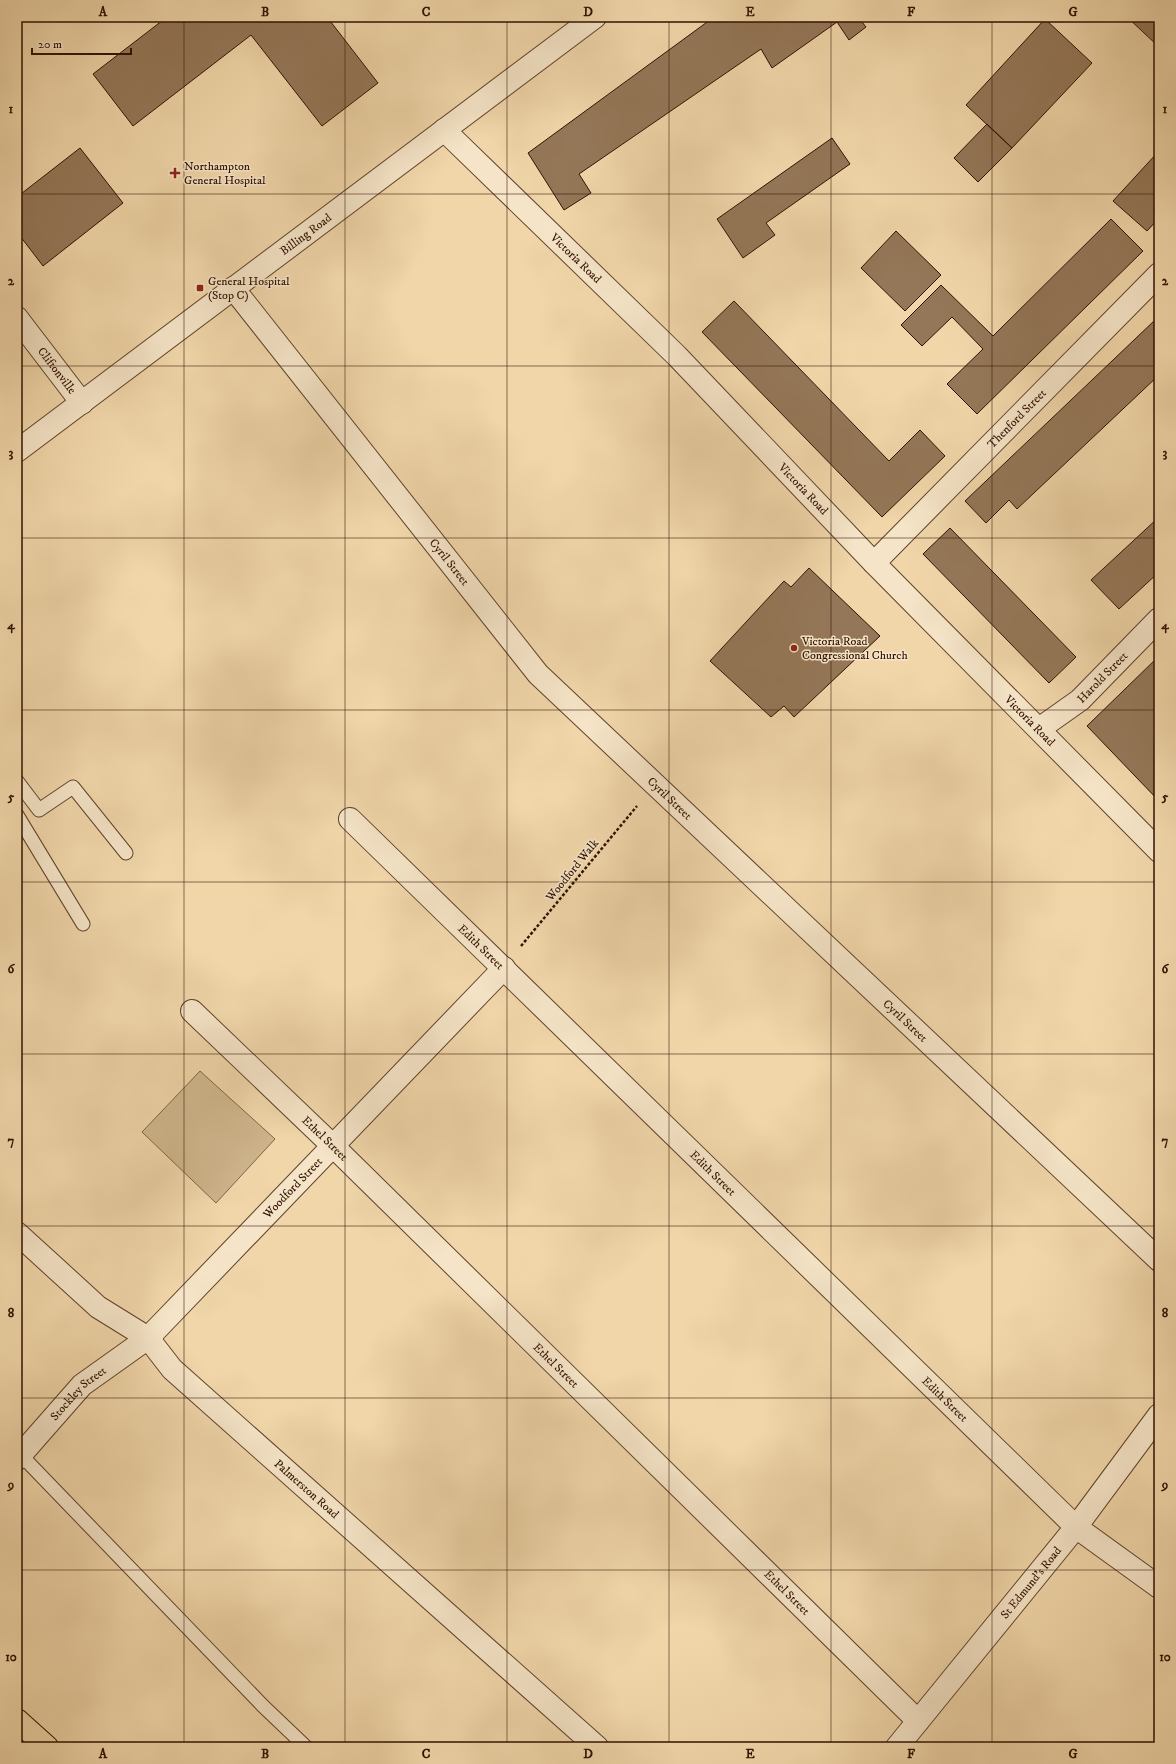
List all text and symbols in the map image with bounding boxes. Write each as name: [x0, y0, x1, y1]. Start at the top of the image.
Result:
text: A: [98, 4, 108, 20]
text: B: [261, 4, 269, 20]
text: C: [422, 4, 431, 20]
text: D: [583, 4, 593, 20]
text: E: [745, 4, 755, 20]
text: F: [907, 4, 916, 20]
text: G: [1068, 4, 1078, 20]
scale bar: [32, 30, 131, 56]
text: 20 m: [38, 37, 62, 52]
text: 1: [9, 101, 14, 117]
text: 1: [1163, 101, 1168, 117]
place label: Northampton General Hospital: [184, 159, 266, 188]
marker: Northampton General Hospital: [169, 167, 181, 179]
street label: Billing Road: [277, 210, 335, 259]
street label: Victoria Road: [546, 230, 604, 287]
text: 2: [8, 273, 15, 289]
text: 2: [1162, 273, 1169, 289]
place label: General Hospital (Stop C): [208, 274, 290, 303]
marker: General Hospital (Stop C): [195, 283, 205, 293]
street label: Cliftonville: [34, 344, 79, 397]
street label: Thenford Street: [984, 386, 1050, 452]
text: 3: [9, 445, 14, 461]
text: 3: [1163, 445, 1168, 461]
street label: Victoria Road: [774, 460, 831, 518]
street label: Cyril Street: [426, 536, 472, 589]
text: 4: [6, 617, 15, 634]
text: 4: [1160, 617, 1169, 634]
place label: Victoria Road Congressional Church: [801, 634, 908, 663]
marker: Victoria Road Congressional Church: [789, 643, 799, 653]
street label: Harold Street: [1074, 649, 1131, 706]
street label: Victoria Road: [1000, 692, 1058, 749]
street label: Cyril Street: [644, 774, 695, 823]
text: 5: [7, 789, 15, 805]
text: 5: [1161, 789, 1169, 805]
street label: Woodford Walk: [542, 836, 602, 905]
street label: Edith Street: [454, 921, 507, 973]
text: 6: [8, 961, 16, 977]
text: 6: [1162, 961, 1170, 977]
street label: Cyril Street: [880, 996, 931, 1046]
street label: Ethel Street: [298, 1113, 351, 1164]
text: 7: [8, 1133, 15, 1149]
text: 7: [1162, 1133, 1169, 1149]
street label: Edith Street: [686, 1147, 739, 1199]
street label: Woodford Street: [259, 1154, 326, 1223]
text: 8: [8, 1305, 15, 1321]
text: 8: [1162, 1305, 1169, 1321]
street label: Ethel Street: [530, 1340, 582, 1391]
street label: Stockley Street: [47, 1363, 109, 1424]
street label: Edith Street: [918, 1374, 971, 1426]
street label: Palmerston Road: [271, 1456, 342, 1522]
text: 9: [7, 1477, 14, 1493]
text: 9: [1161, 1477, 1168, 1493]
street label: St Edmund's Road: [997, 1544, 1065, 1622]
street label: Ethel Street: [761, 1567, 813, 1619]
text: 10: [5, 1649, 17, 1665]
text: 10: [1159, 1649, 1171, 1665]
text: A: [98, 1746, 108, 1762]
text: B: [261, 1746, 269, 1762]
text: C: [422, 1746, 431, 1762]
text: D: [583, 1746, 593, 1762]
text: E: [745, 1746, 755, 1762]
text: F: [907, 1746, 916, 1762]
text: G: [1068, 1746, 1078, 1762]

